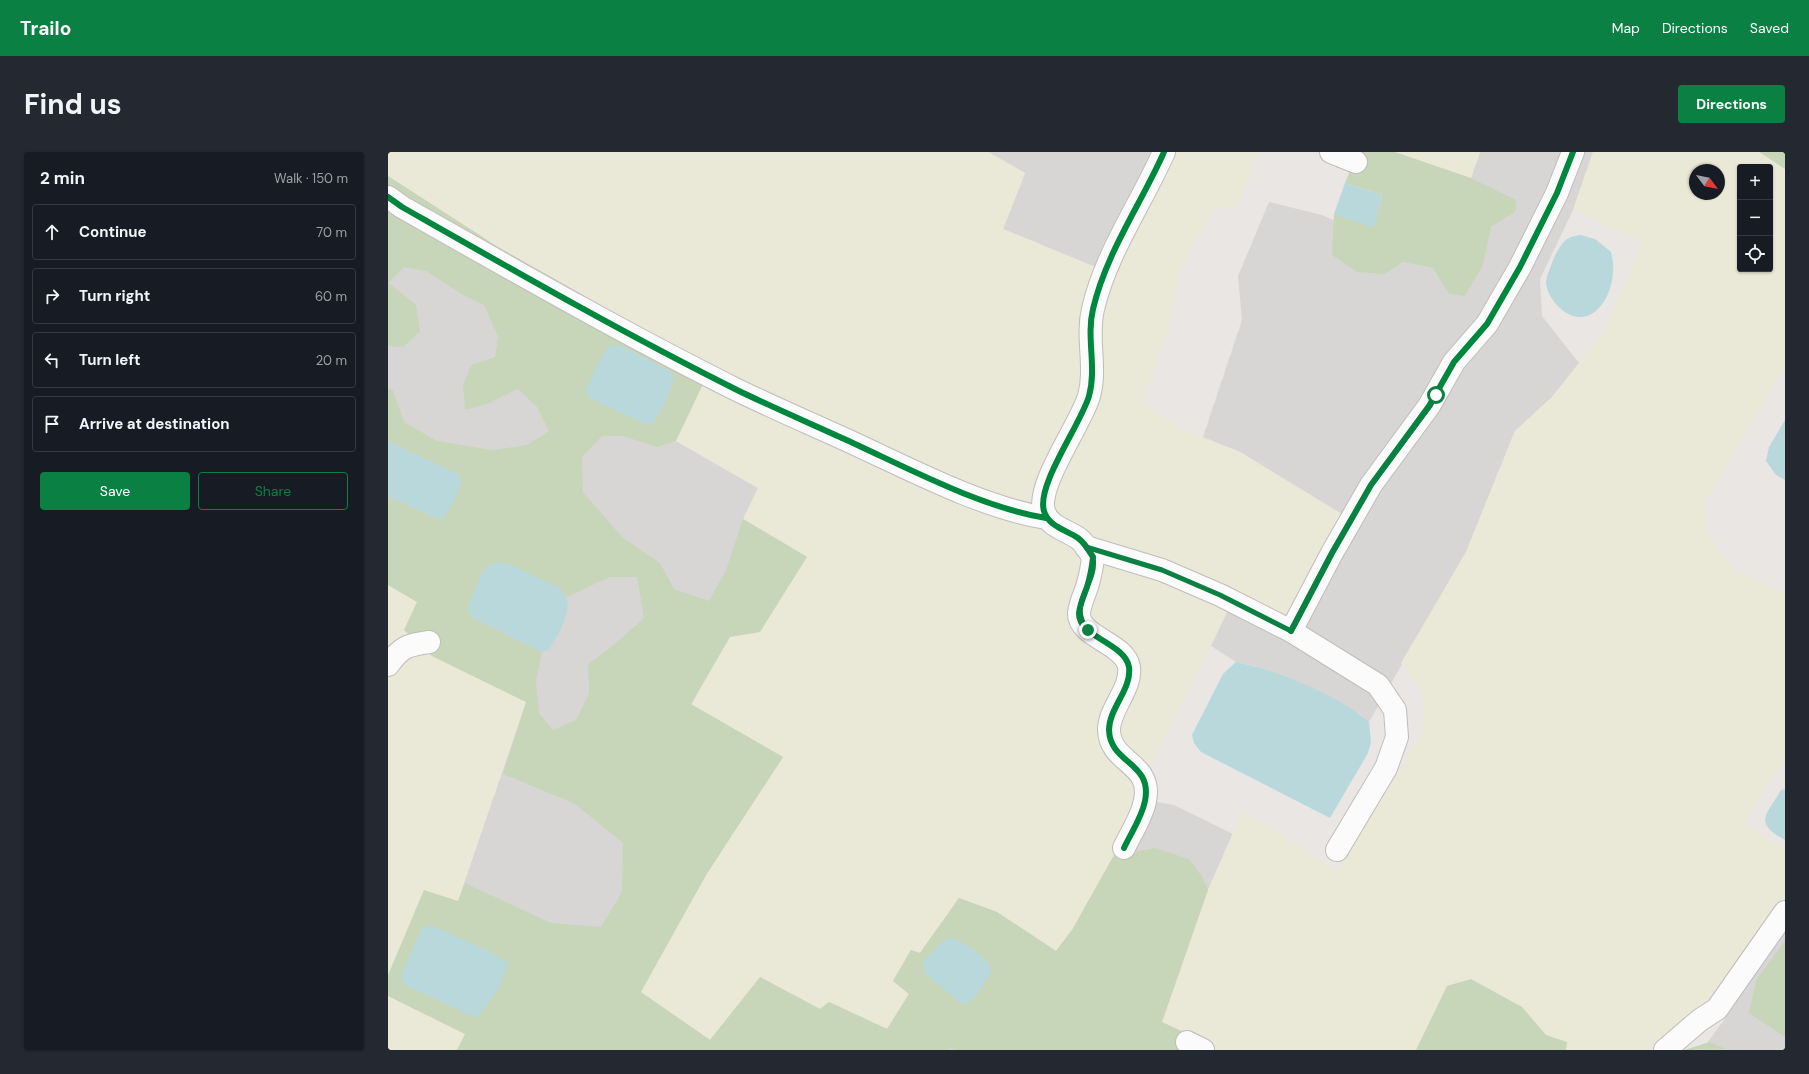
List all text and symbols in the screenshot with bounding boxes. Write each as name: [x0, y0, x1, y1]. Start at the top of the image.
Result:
text: Trailo: [20, 16, 71, 41]
text: Map: [1612, 19, 1640, 37]
text: Directions: [1662, 19, 1728, 37]
text: Saved: [1750, 19, 1789, 37]
button: Directions: [1678, 85, 1785, 123]
text: Find us: [24, 86, 122, 123]
north arrow: [1689, 164, 1725, 200]
map controls: [1737, 164, 1773, 272]
button: +: [1737, 164, 1773, 200]
text: 2 min: [40, 167, 85, 189]
text: Walk · 150 m: [274, 170, 348, 187]
button: −: [1737, 200, 1773, 236]
icon: ahead: [41, 221, 63, 243]
text: Continue: [79, 222, 147, 242]
text: 70 m: [316, 224, 347, 241]
button: locate: [1737, 236, 1773, 272]
icon: right: [41, 285, 63, 307]
text: Turn right: [79, 286, 150, 306]
text: 60 m: [315, 288, 347, 305]
icon: left: [41, 349, 63, 371]
text: Turn left: [79, 350, 140, 370]
text: 20 m: [316, 352, 347, 369]
route start: [1427, 386, 1445, 404]
icon: arrive: [41, 413, 63, 435]
text: Arrive at destination: [79, 414, 230, 434]
button: Save: [40, 472, 190, 510]
button: Share: [198, 472, 348, 510]
route end: [1079, 621, 1097, 639]

